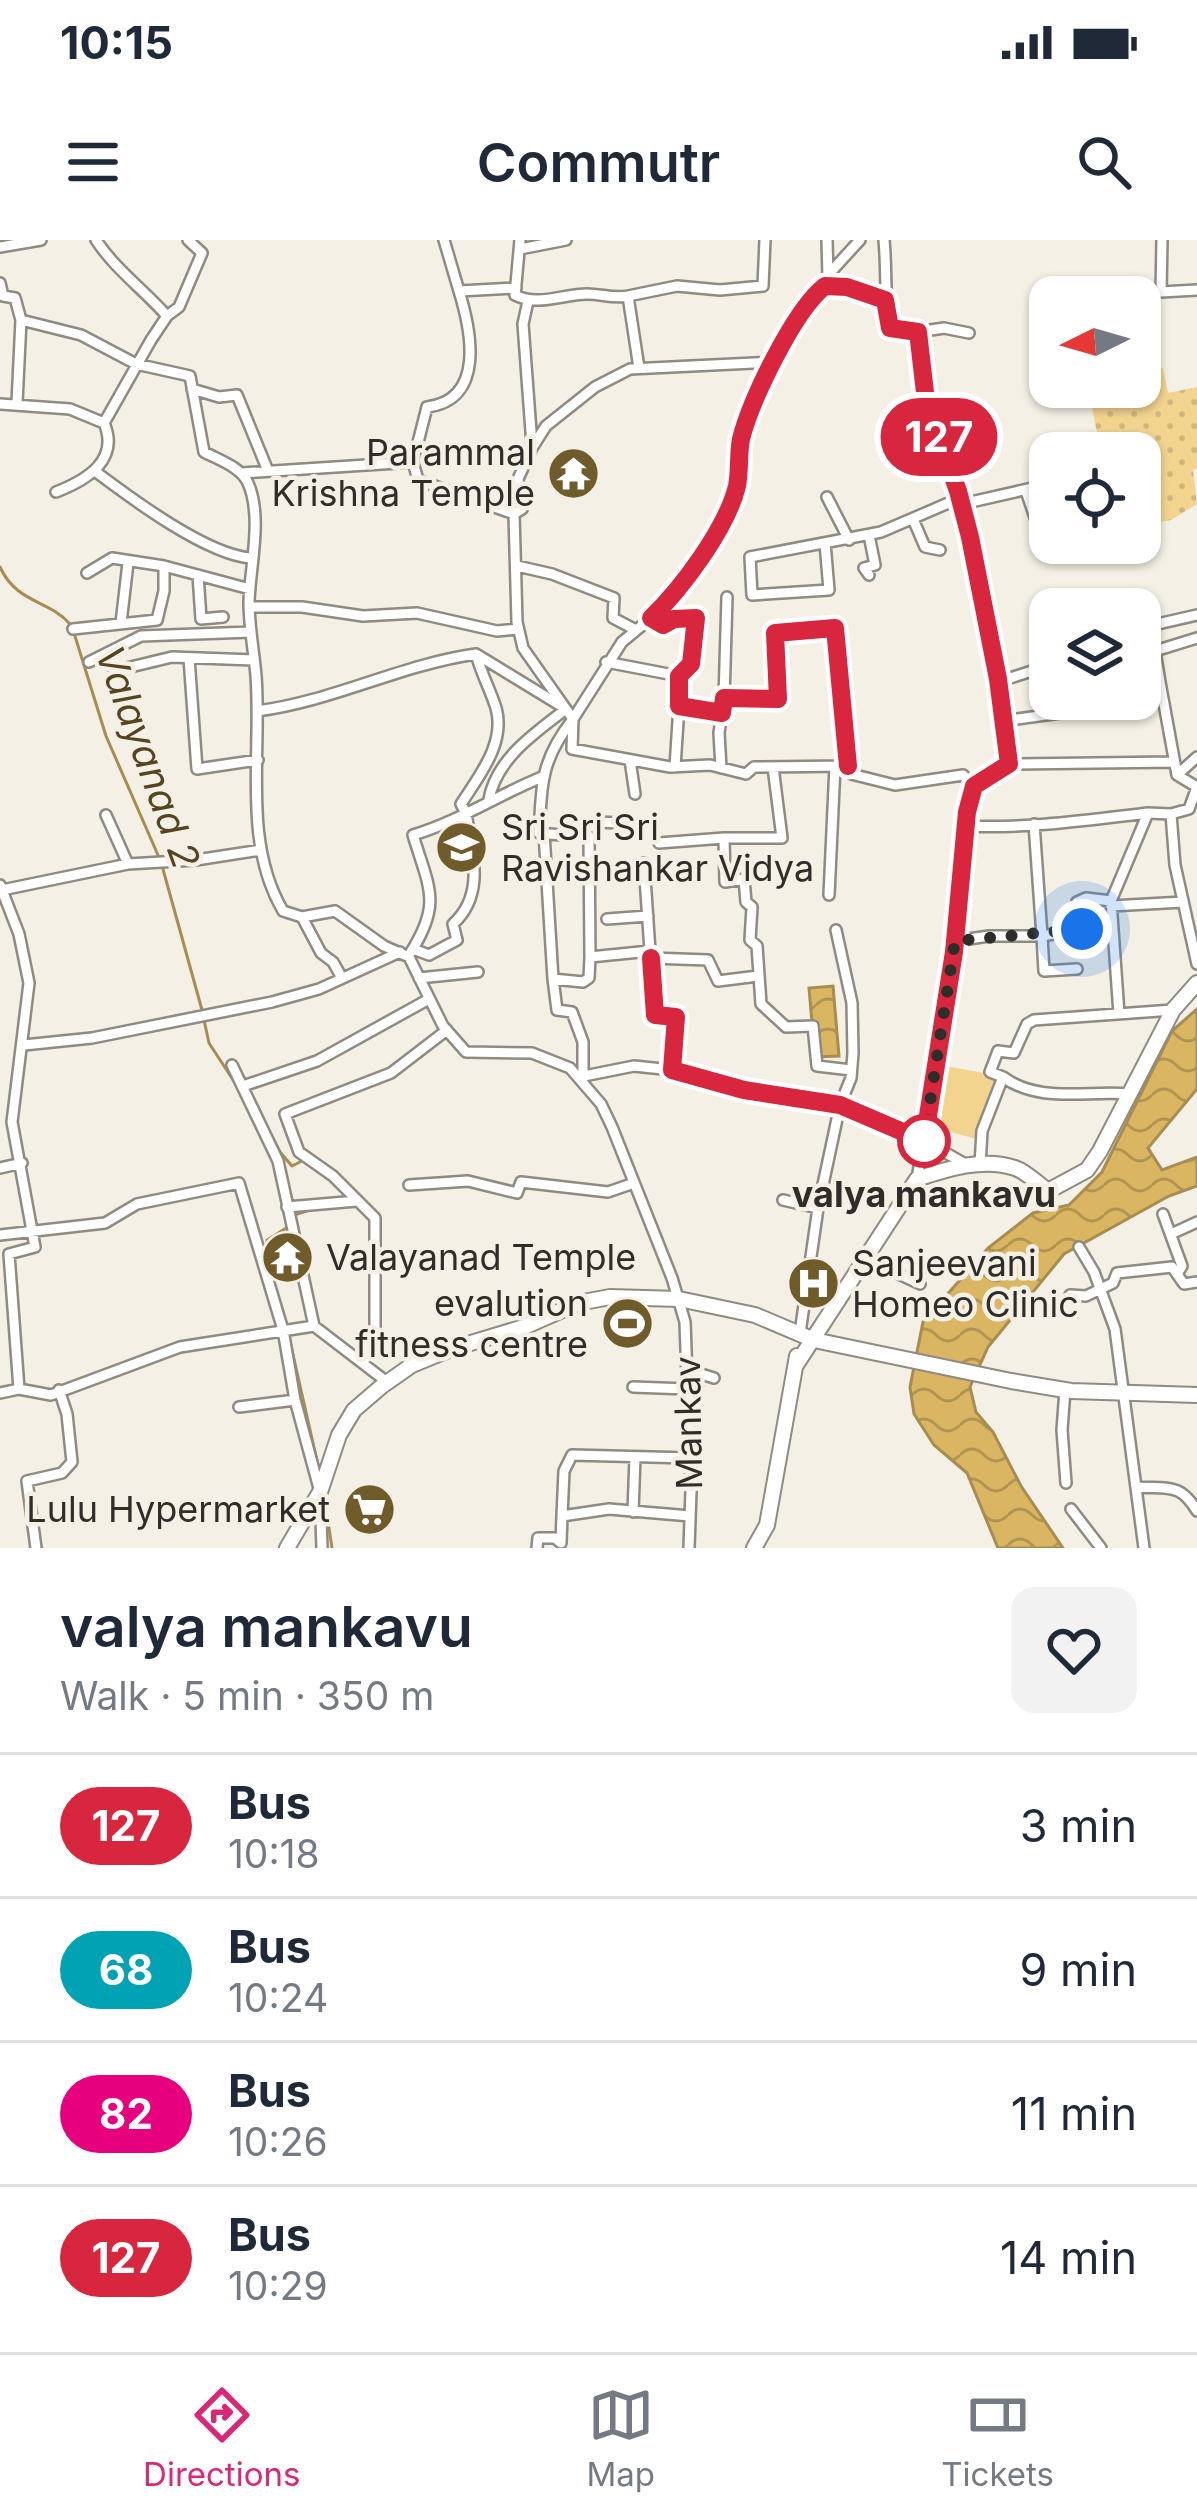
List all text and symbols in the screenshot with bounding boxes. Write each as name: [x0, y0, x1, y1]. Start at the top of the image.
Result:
text: 10:15: [60, 15, 173, 70]
icon: menu: [60, 129, 126, 195]
icon: search: [1071, 129, 1137, 195]
text: Commutr: [477, 130, 720, 195]
north arrow: [1029, 276, 1161, 408]
map controls: [1029, 276, 1161, 720]
line badge: 127: [870, 398, 1008, 476]
text: 127: [905, 411, 974, 462]
place label: Parammal Krishna Temple: [271, 430, 535, 515]
button: locate: [1029, 432, 1161, 564]
temple icon: Parammal Krishna Temple: [546, 445, 602, 501]
button: layers: [1029, 588, 1161, 720]
water label: Valayanad 2: [87, 640, 210, 874]
place label: Sri Sri Sri Ravishankar Vidya: [501, 805, 814, 890]
school or university icon: Sri Sri Sri Ravishankar Vidya: [434, 820, 490, 876]
your location: [1052, 899, 1112, 959]
marker: valya mankavu: [899, 1116, 949, 1166]
place label: valya mankavu: [792, 1172, 1056, 1216]
temple icon: Valayanad Temple: [259, 1229, 315, 1285]
place label: Valayanad Temple: [326, 1235, 636, 1279]
place label: Sanjeevani Homeo Clinic: [852, 1241, 1079, 1326]
hospital icon: Sanjeevani Homeo Clinic: [785, 1256, 841, 1312]
place label: evalution fitness centre: [355, 1281, 588, 1366]
sports icon: evalution fitness centre: [599, 1296, 655, 1352]
street label: Mankav: [665, 1356, 711, 1490]
supermarket icon: Lulu Hypermarket: [341, 1481, 397, 1537]
place label: Lulu Hypermarket: [26, 1487, 330, 1531]
button: heart: [1011, 1587, 1137, 1713]
text: valya mankavu: [60, 1592, 473, 1661]
text: Walk · 5 min · 350 m: [60, 1672, 434, 1719]
text: Bus: [228, 1775, 311, 1830]
text: 3 min: [1020, 1798, 1137, 1853]
text: 127: [92, 1800, 161, 1851]
text: 10:18: [228, 1830, 320, 1877]
text: Bus: [228, 1919, 311, 1974]
text: 9 min: [1020, 1942, 1137, 1997]
text: 68: [99, 1944, 153, 1995]
text: 10:24: [228, 1974, 328, 2021]
text: Bus: [228, 2063, 311, 2118]
text: 11 min: [1011, 2086, 1137, 2141]
text: 82: [99, 2088, 153, 2139]
text: 10:26: [228, 2118, 328, 2165]
text: Bus: [228, 2207, 311, 2262]
text: 14 min: [1000, 2230, 1137, 2285]
text: 127: [92, 2232, 161, 2283]
text: 10:29: [228, 2262, 328, 2309]
tab: Directions: [143, 2382, 300, 2494]
tab: Map: [587, 2382, 655, 2494]
tab: Tickets: [941, 2382, 1054, 2494]

